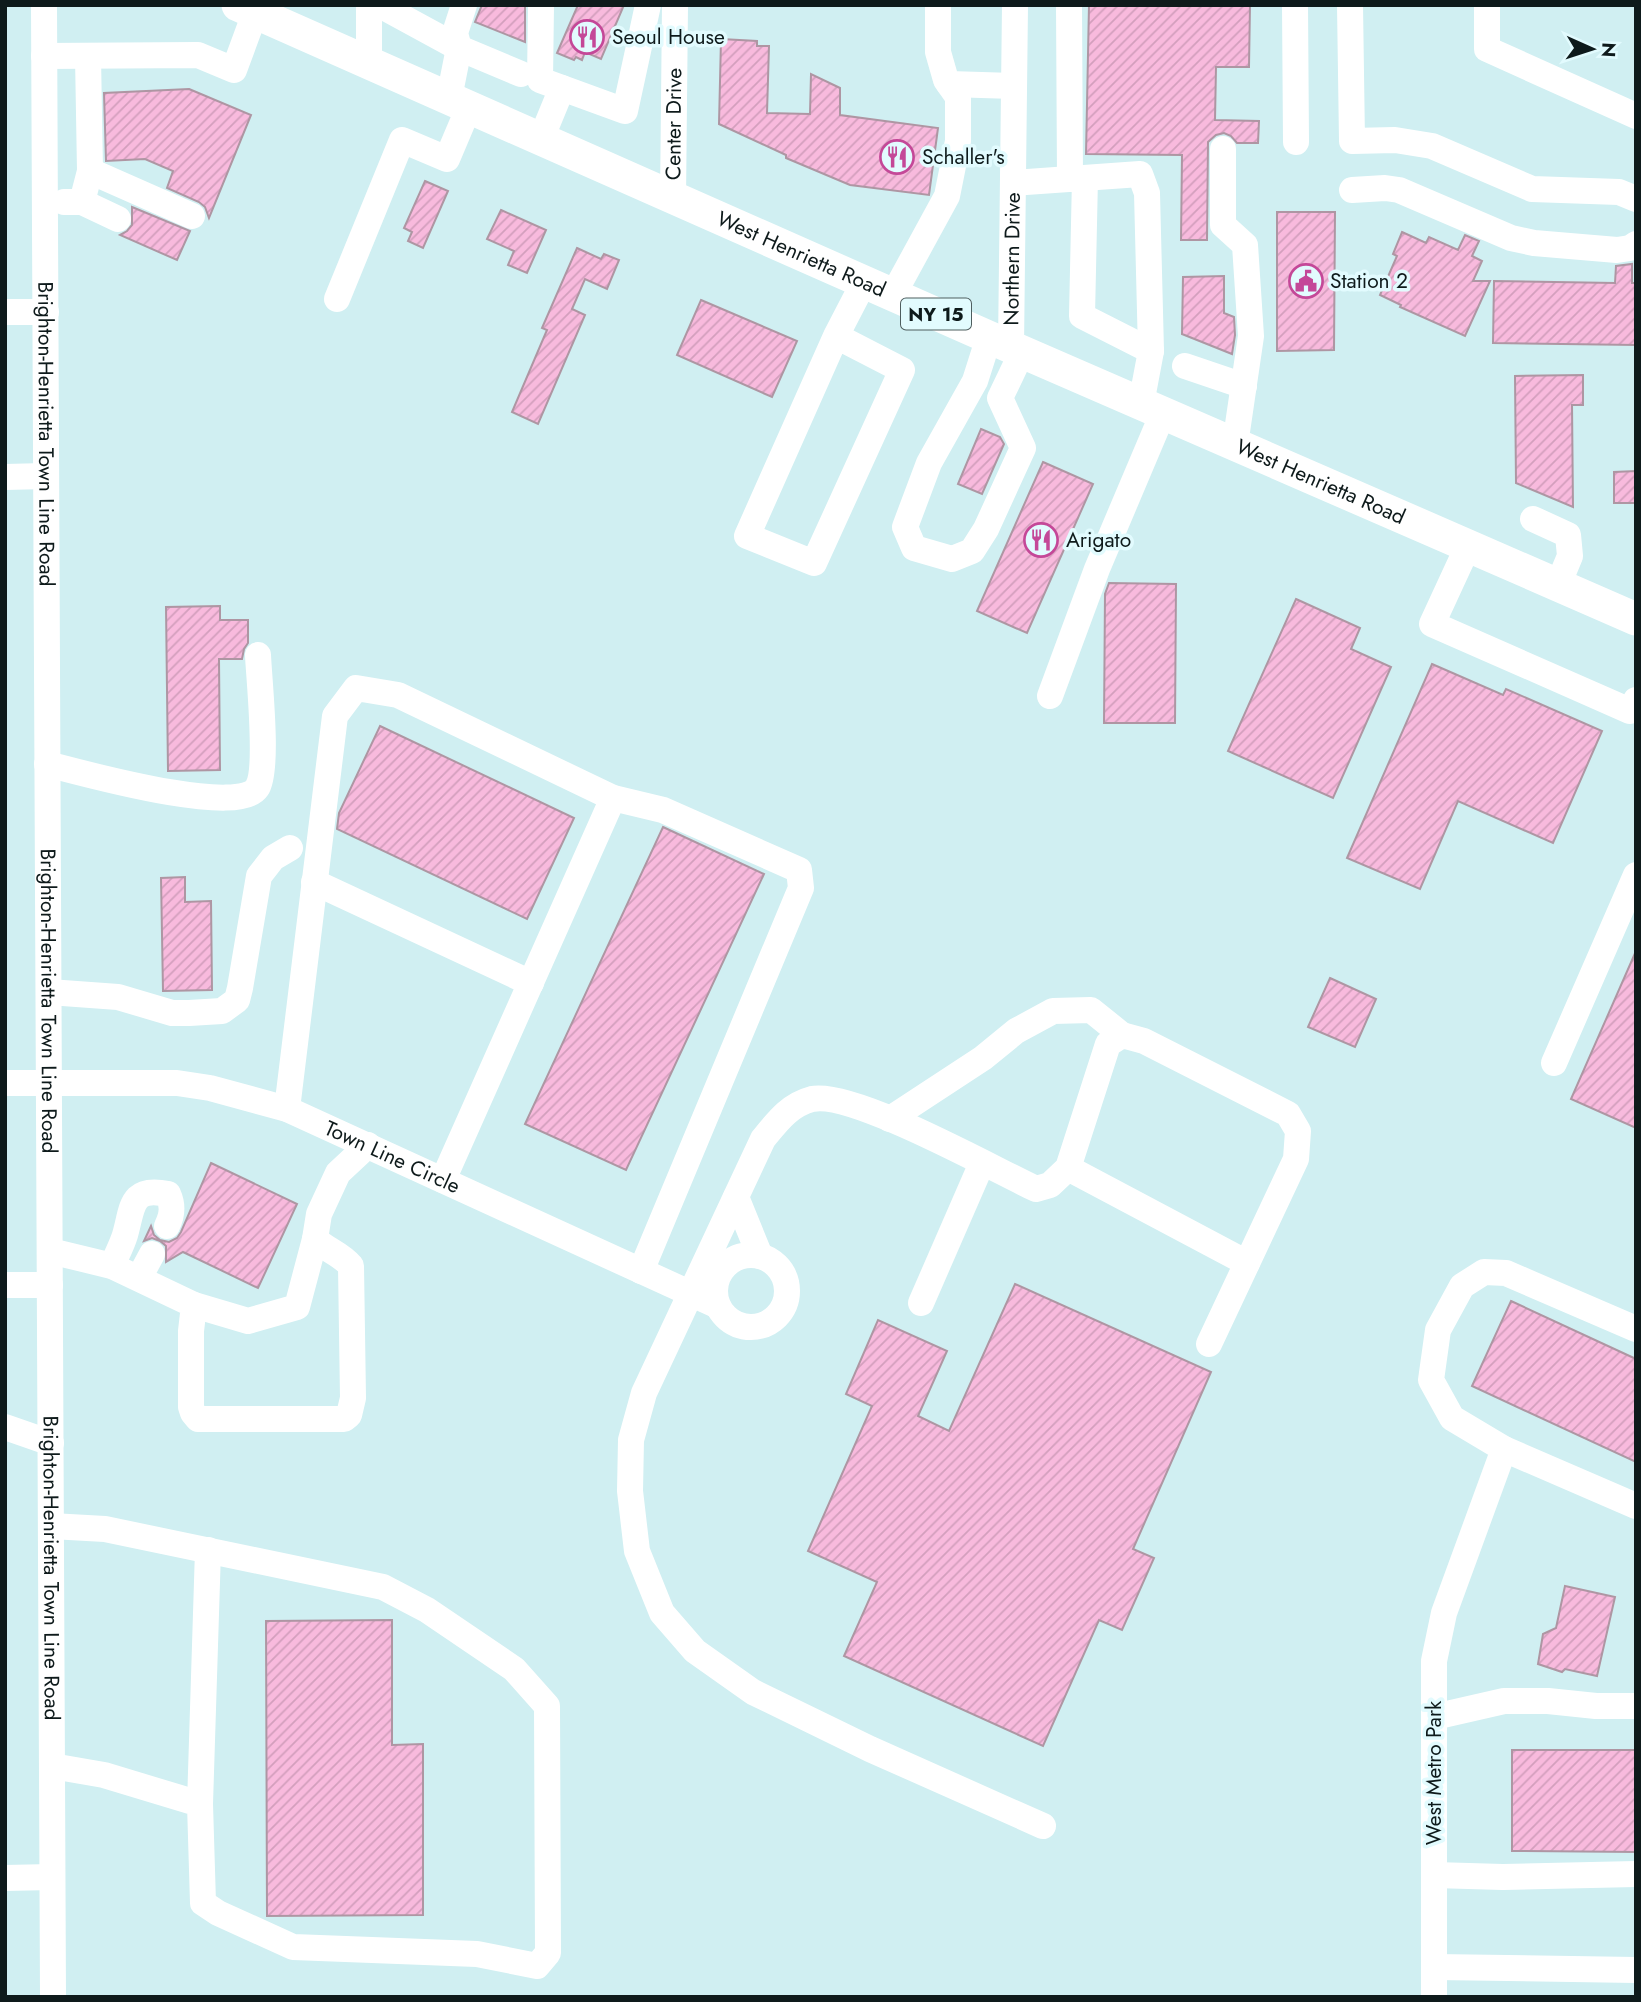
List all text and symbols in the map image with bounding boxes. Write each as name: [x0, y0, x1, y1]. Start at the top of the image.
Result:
north arrow: [1557, 14, 1627, 84]
restaurant icon: Seoul House: [568, 18, 606, 56]
place label: Seoul House: [612, 22, 725, 52]
text: N: [1595, 42, 1622, 58]
street label: Center Drive: [658, 68, 689, 180]
restaurant icon: Schaller's: [878, 138, 916, 176]
place label: Schaller's: [922, 142, 1005, 172]
street label: Northern Drive: [996, 192, 1028, 326]
street label: West Henrietta Road: [712, 204, 891, 305]
public building icon: Station 2: [1287, 262, 1325, 300]
place label: Station 2: [1330, 266, 1408, 296]
street label: Brighton-Henrietta Town Line Road: [30, 281, 62, 587]
road number: NY 15: [901, 298, 971, 330]
street label: West Henrietta Road: [1231, 432, 1410, 532]
restaurant icon: Arigato: [1022, 521, 1060, 559]
place label: Arigato: [1066, 525, 1131, 555]
street label: Brighton-Henrietta Town Line Road: [33, 848, 64, 1154]
street label: Town Line Circle: [320, 1113, 465, 1201]
street label: Brighton-Henrietta Town Line Road: [35, 1415, 67, 1721]
street label: West Metro Park: [1419, 1700, 1449, 1845]

